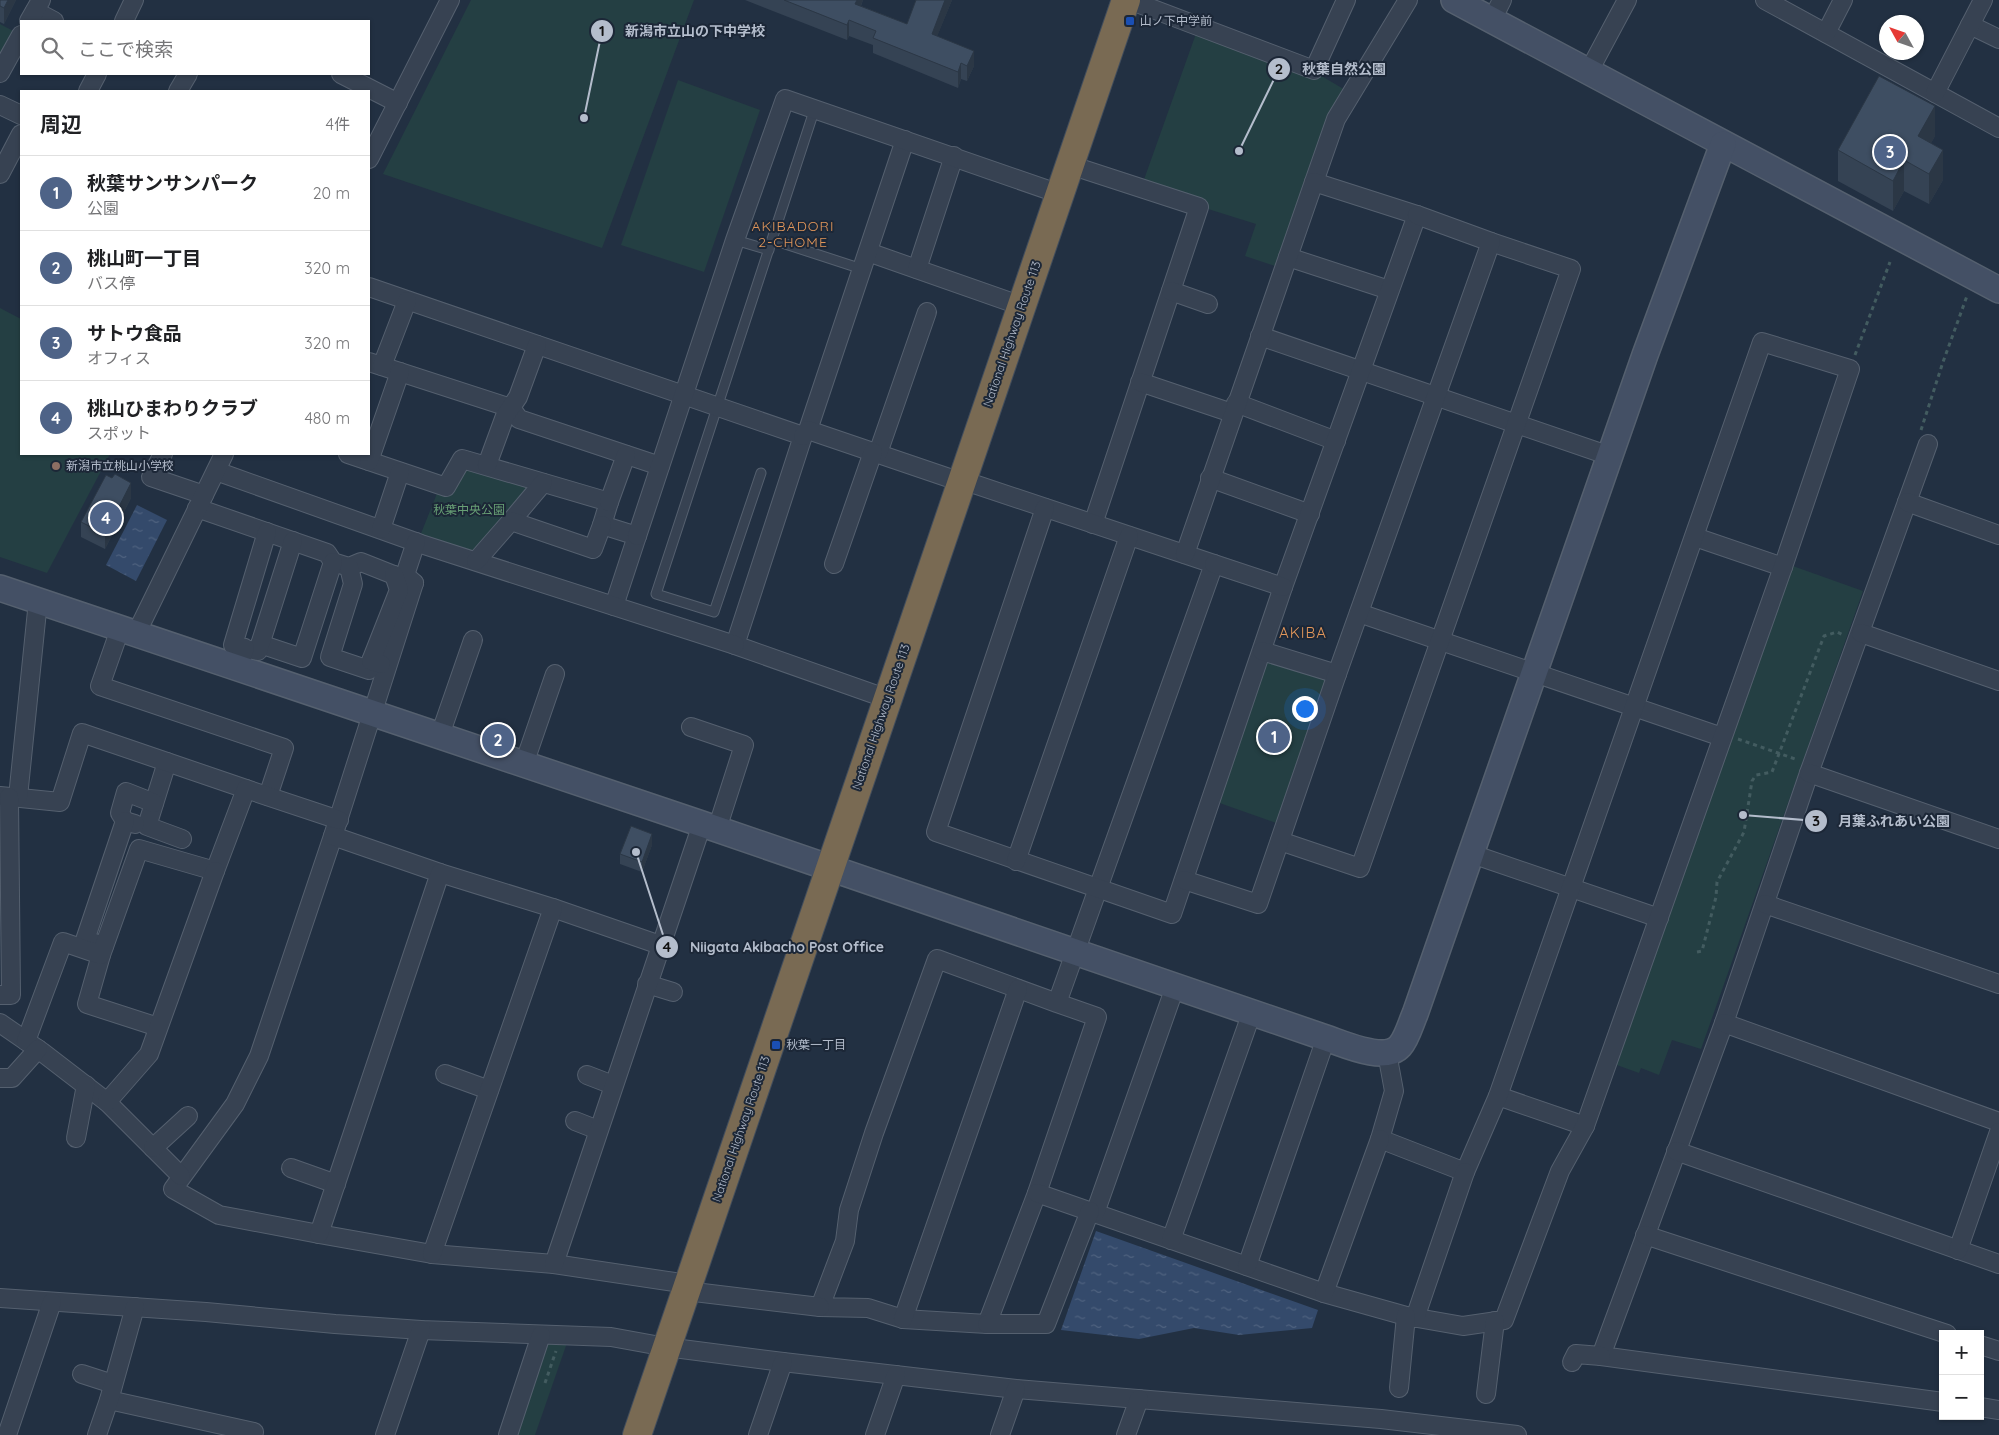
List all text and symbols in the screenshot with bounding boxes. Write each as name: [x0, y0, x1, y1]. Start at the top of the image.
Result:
place label: 山ノ下中学前: [1140, 13, 1212, 28]
marker: 山ノ下中学前: [1124, 15, 1136, 27]
north arrow: [1879, 15, 1924, 60]
callout: 新潟市立山の下中学校: [590, 16, 775, 45]
search box: [20, 20, 370, 75]
text: 1: [599, 21, 605, 40]
text: 新潟市立山の下中学校: [625, 22, 765, 40]
icon: search: [38, 34, 66, 62]
text: ここで検索: [78, 37, 173, 61]
callout: 秋葉自然公園: [1267, 54, 1396, 83]
text: 2: [1275, 59, 1283, 78]
text: 秋葉自然公園: [1302, 60, 1386, 78]
text: 周辺: [40, 111, 82, 137]
text: 4件: [326, 114, 350, 134]
pin: 3: [1874, 133, 1906, 171]
text: 秋葉サンサンパーク: [87, 171, 258, 195]
text: 1: [53, 183, 59, 203]
text: 20 m: [313, 183, 350, 203]
text: 公園: [87, 198, 119, 218]
district label: AKIBADORI 2-CHOME: [752, 217, 834, 251]
text: 桃山町一丁目: [87, 246, 201, 270]
text: 2: [51, 258, 61, 278]
text: 320 m: [304, 258, 350, 278]
street label: National Highway Route 113: [979, 259, 1044, 409]
text: バス停: [87, 273, 135, 293]
text: サトウ食品: [87, 321, 182, 345]
text: 3: [52, 333, 60, 353]
text: 320 m: [304, 333, 350, 353]
text: オフィス: [87, 348, 151, 368]
text: 桃山ひまわりクラブ: [87, 396, 258, 420]
text: 4: [51, 408, 61, 428]
text: 480 m: [304, 408, 350, 428]
text: スポット: [87, 423, 151, 443]
place label: 新潟市立桃山小学校: [66, 458, 174, 473]
marker: 新潟市立桃山小学校: [50, 460, 62, 472]
pin: 4: [90, 499, 122, 537]
park label: 秋葉中央公園: [433, 502, 505, 517]
district label: AKIBA: [1279, 623, 1327, 642]
street label: National Highway Route 113: [848, 642, 913, 792]
your location: [1292, 696, 1318, 722]
pin: 1: [1258, 718, 1290, 756]
pin: 2: [482, 721, 514, 759]
callout: 月葉ふれあい公園: [1803, 807, 1960, 836]
text: 3: [1812, 811, 1820, 830]
text: 月葉ふれあい公園: [1838, 812, 1950, 830]
callout: Niigata Akibacho Post Office: [655, 932, 894, 961]
text: 4: [663, 937, 672, 956]
text: Niigata Akibacho Post Office: [690, 938, 884, 956]
place label: 秋葉一丁目: [786, 1037, 846, 1052]
marker: 秋葉一丁目: [770, 1039, 782, 1051]
street label: National Highway Route 113: [708, 1054, 773, 1204]
map controls: [1939, 1330, 1984, 1420]
button: +: [1939, 1330, 1984, 1375]
button: −: [1939, 1375, 1984, 1420]

